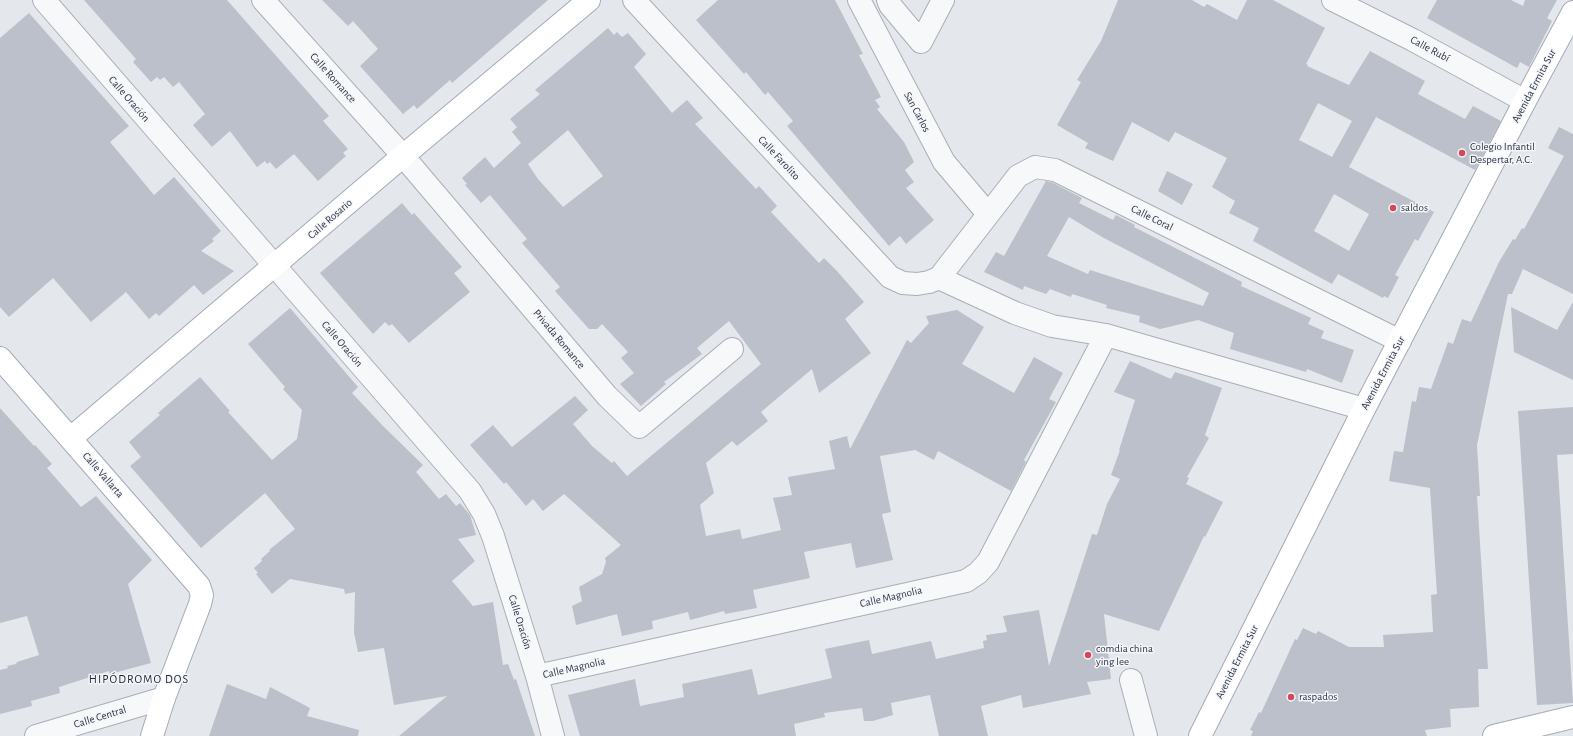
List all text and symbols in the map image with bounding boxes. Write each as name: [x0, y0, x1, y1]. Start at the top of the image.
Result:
street label: Calle Rubí: [1408, 33, 1452, 65]
street label: Avenida Ermita Sur: [1509, 47, 1559, 125]
street label: Calle Romance: [307, 50, 359, 106]
street label: Calle Oración: [105, 73, 153, 125]
street label: San Carlos: [901, 90, 933, 134]
street label: Calle Farolito: [755, 133, 803, 183]
place label: Colegio Infantil Despertar, A.C.: [1470, 140, 1535, 166]
marker: Colegio Infantil Despertar, A.C.: [1457, 148, 1467, 158]
street label: Calle Rosario: [305, 196, 355, 242]
place label: saldos: [1401, 201, 1428, 215]
street label: Calle Coral: [1129, 202, 1175, 234]
marker: saldos: [1388, 203, 1398, 213]
street label: Privada Romance: [530, 307, 588, 371]
street label: Calle Oración: [318, 318, 366, 370]
street label: Avenida Ermita Sur: [1358, 334, 1408, 412]
street label: Calle Vallarta: [80, 449, 126, 501]
street label: Calle Magnolia: [858, 583, 924, 611]
street label: Calle Oración: [505, 593, 535, 651]
street label: Avenida Ermita Sur: [1213, 623, 1261, 701]
place label: comdia china ying lee: [1096, 642, 1153, 668]
marker: comdia china ying lee: [1083, 650, 1093, 660]
street label: Calle Magnolia: [541, 654, 607, 682]
district label: HIPÓDROMO DOS: [89, 672, 189, 686]
place label: raspados: [1299, 690, 1337, 704]
marker: raspados: [1286, 692, 1296, 702]
street label: Calle Central: [72, 703, 128, 731]

